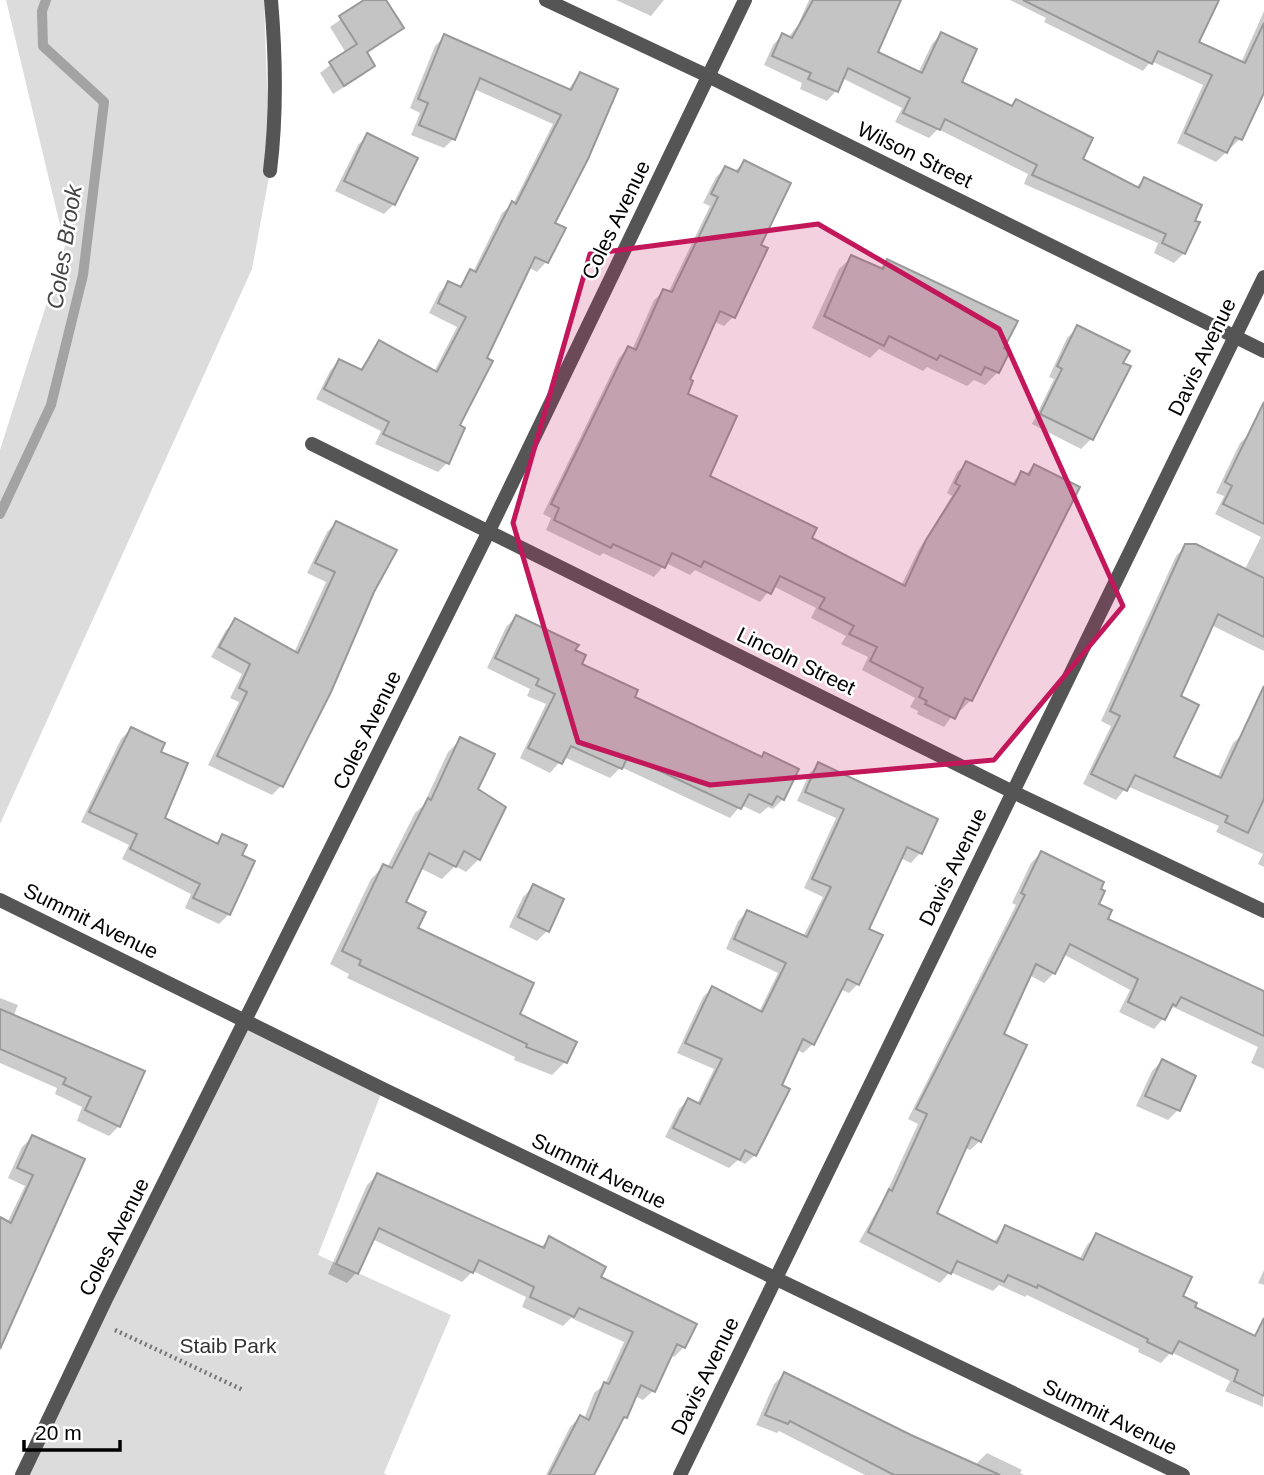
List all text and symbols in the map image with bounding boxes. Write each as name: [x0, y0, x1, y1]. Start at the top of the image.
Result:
street label: Wilson Street: [854, 117, 977, 192]
street label: Coles Avenue: [577, 157, 654, 283]
water label: Coles Brook: [41, 182, 87, 311]
street label: Davis Avenue: [1163, 294, 1240, 419]
street label: Lincoln Street: [733, 622, 859, 699]
street label: Coles Avenue: [328, 667, 405, 793]
street label: Davis Avenue: [914, 804, 991, 929]
street label: Summit Avenue: [20, 878, 162, 963]
street label: Summit Avenue: [528, 1128, 670, 1213]
street label: Coles Avenue: [74, 1174, 153, 1300]
street label: Davis Avenue: [666, 1313, 743, 1438]
park label: Staib Park: [180, 1334, 277, 1357]
street label: Summit Avenue: [1039, 1374, 1181, 1459]
scale bar: [24, 1408, 121, 1452]
text: 20 m: [35, 1421, 82, 1444]

